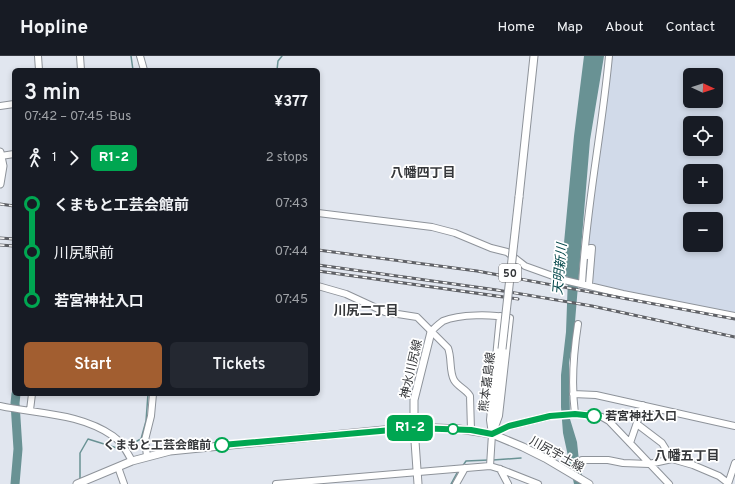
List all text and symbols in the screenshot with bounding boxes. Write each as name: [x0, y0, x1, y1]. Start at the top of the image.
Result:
text: Hopline: [20, 16, 88, 40]
text: Home: [498, 19, 535, 36]
text: Map: [557, 19, 583, 36]
text: About: [605, 19, 644, 36]
text: Contact: [666, 19, 715, 36]
north arrow: [683, 68, 723, 108]
map controls: [683, 68, 723, 252]
text: 3 min: [24, 80, 80, 107]
text: ¥377: [274, 93, 308, 112]
text: 07:42 – 07:45 · Bus: [24, 109, 131, 125]
button: locate: [683, 116, 723, 156]
icon: walk: [24, 147, 46, 169]
icon: forward: [63, 147, 85, 169]
text: R1-2: [99, 149, 129, 166]
text: 1: [52, 150, 57, 166]
text: 2 stops: [266, 150, 308, 166]
button: +: [683, 164, 723, 204]
district label: 八幡四丁目: [390, 165, 456, 182]
text: 07:43: [275, 196, 308, 212]
text: くまもと工芸会館前: [54, 197, 189, 216]
button: −: [683, 212, 723, 252]
water label: 天明新川: [551, 241, 571, 296]
text: 07:44: [275, 244, 308, 260]
text: 川尻駅前: [54, 245, 114, 264]
road number: 50: [499, 264, 521, 282]
text: 07:45: [275, 292, 308, 308]
text: 若宮神社入口: [54, 293, 144, 312]
district label: 川尻二丁目: [333, 303, 399, 320]
street label: 神水川尻線: [397, 338, 427, 400]
button: Start: [24, 342, 162, 388]
button: Tickets: [170, 342, 308, 388]
street label: 熊本嘉島線: [476, 351, 500, 413]
marker: 若宮神社入口: [586, 408, 602, 424]
place label: 若宮神社入口: [605, 409, 677, 425]
line badge: R1-2: [382, 415, 438, 441]
text: R1-2: [395, 419, 425, 436]
unlabelled marker: [447, 423, 459, 435]
street label: 川尻宇土線: [526, 433, 587, 476]
marker: くまもと工芸会館前: [214, 437, 230, 453]
place label: くまもと工芸会館前: [103, 438, 211, 454]
district label: 八幡五丁目: [654, 448, 720, 465]

